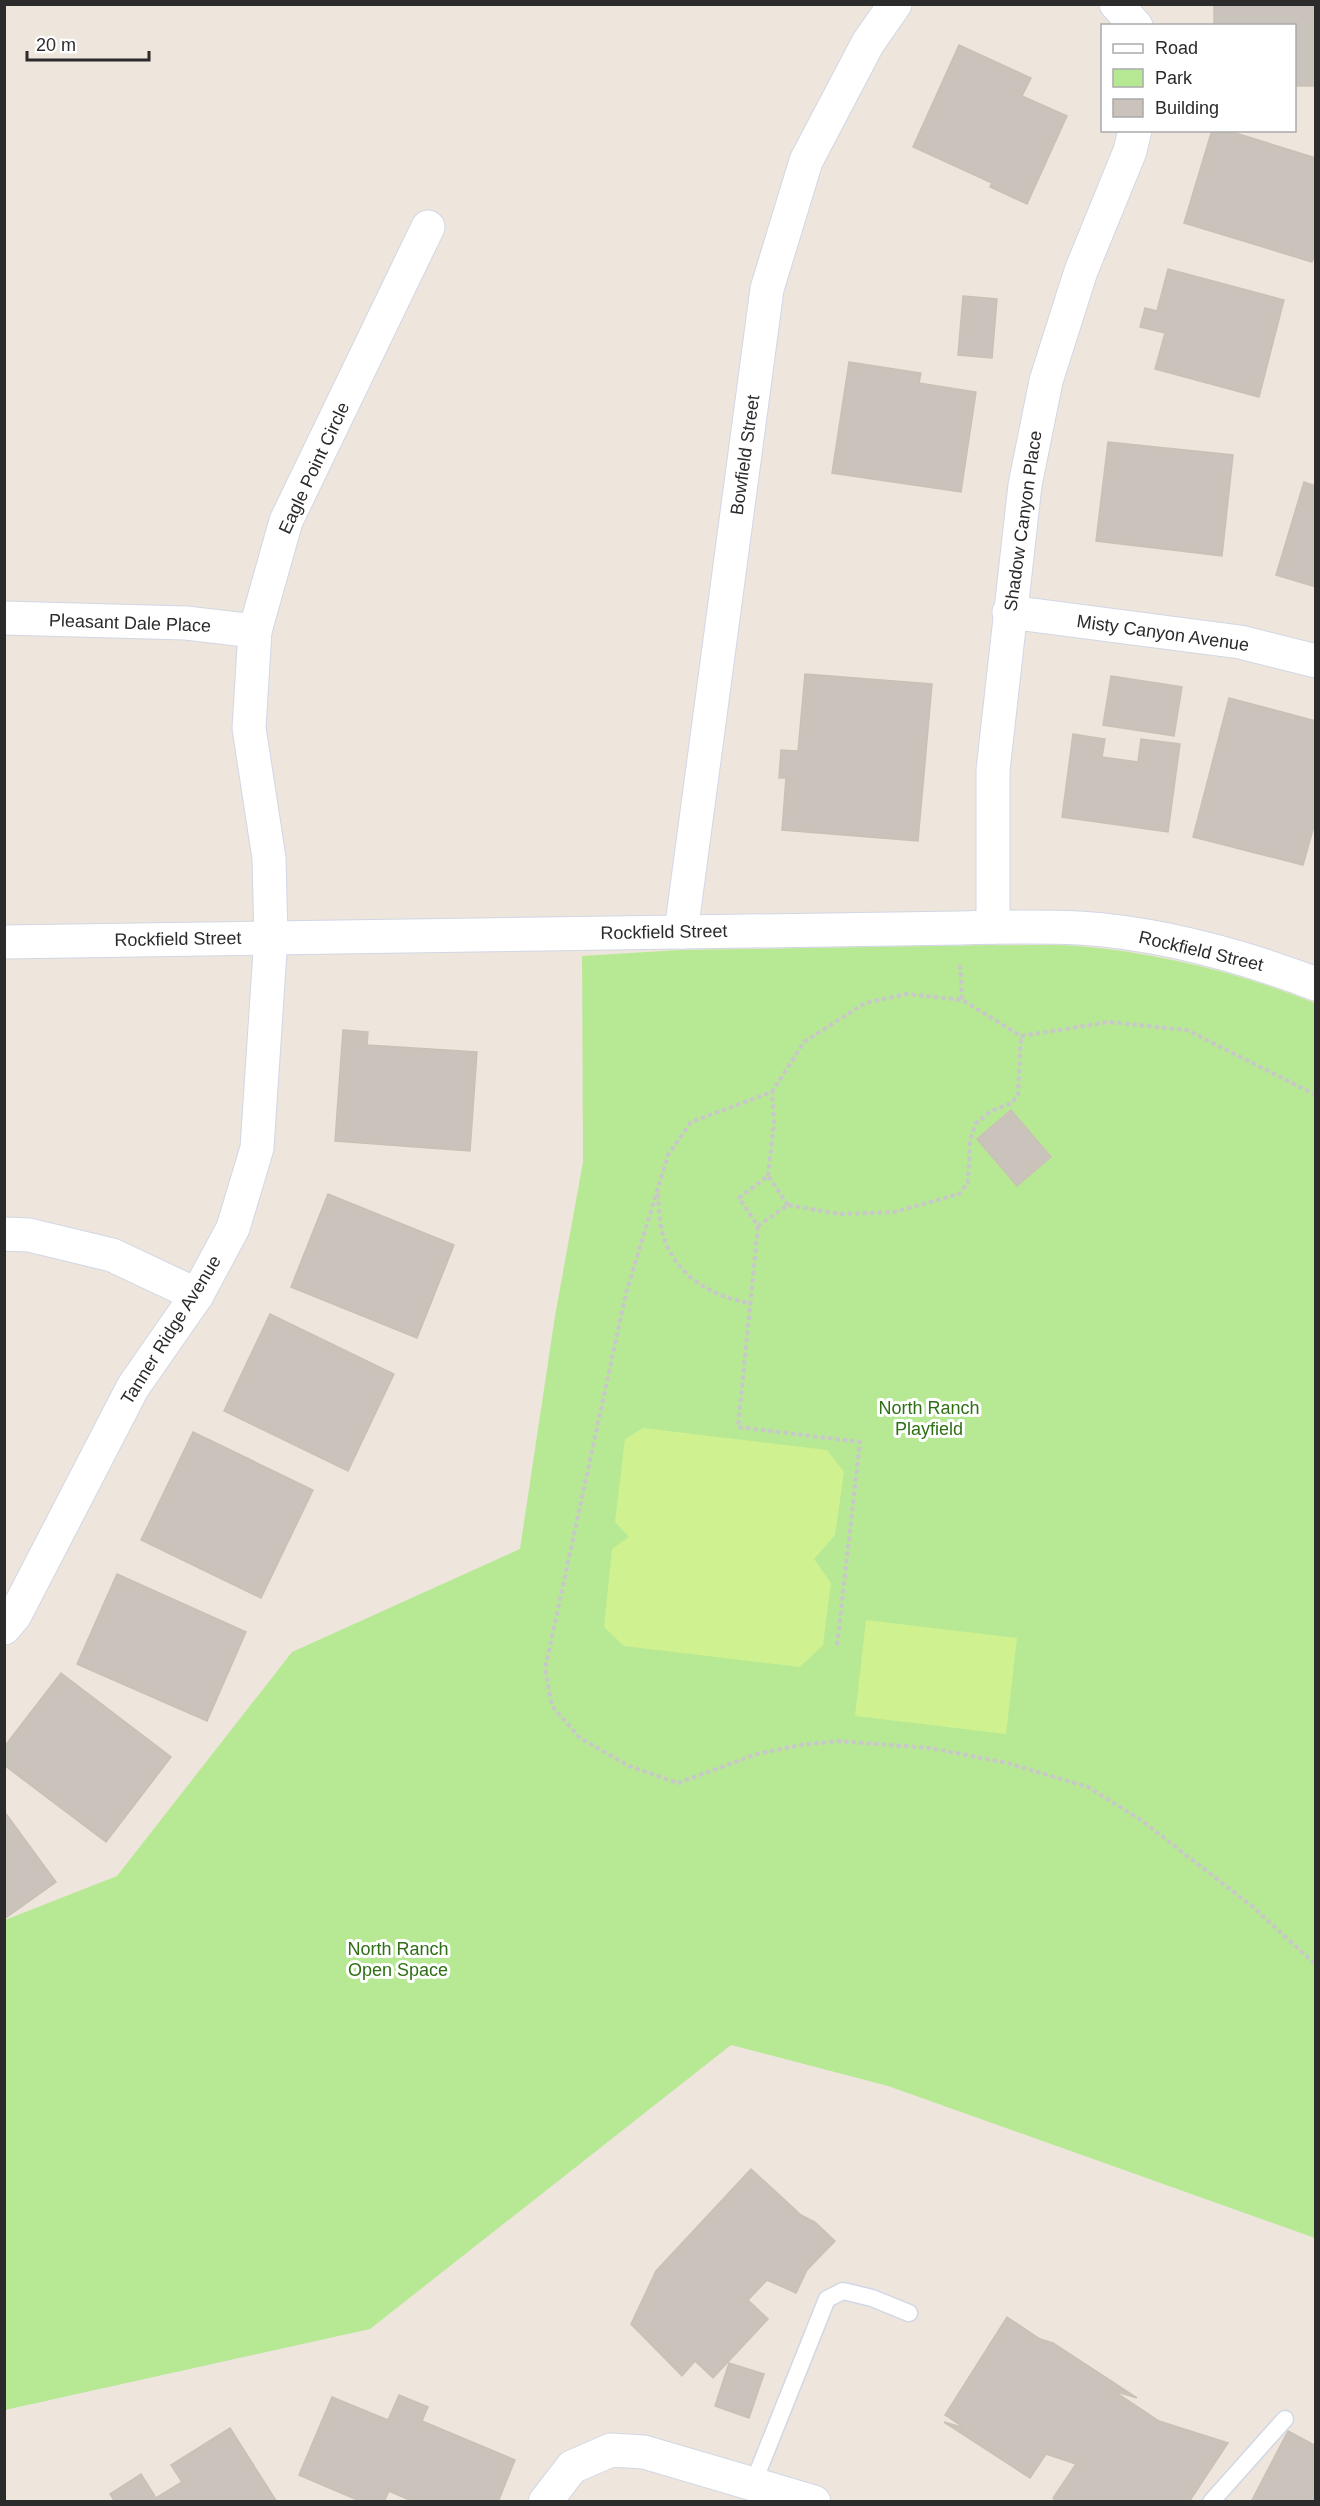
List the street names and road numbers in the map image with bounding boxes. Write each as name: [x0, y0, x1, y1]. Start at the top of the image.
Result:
street label: Bowfield Street: [727, 394, 763, 516]
street label: Eagle Point Circle: [275, 399, 353, 537]
street label: Shadow Canyon Place: [1000, 429, 1046, 613]
street label: Pleasant Dale Place: [49, 610, 211, 636]
street label: Misty Canyon Avenue: [1076, 611, 1250, 655]
street label: Rockfield Street: [600, 921, 728, 943]
street label: Rockfield Street: [1137, 927, 1265, 975]
street label: Rockfield Street: [114, 928, 242, 950]
street label: Tanner Ridge Avenue: [117, 1252, 225, 1408]

